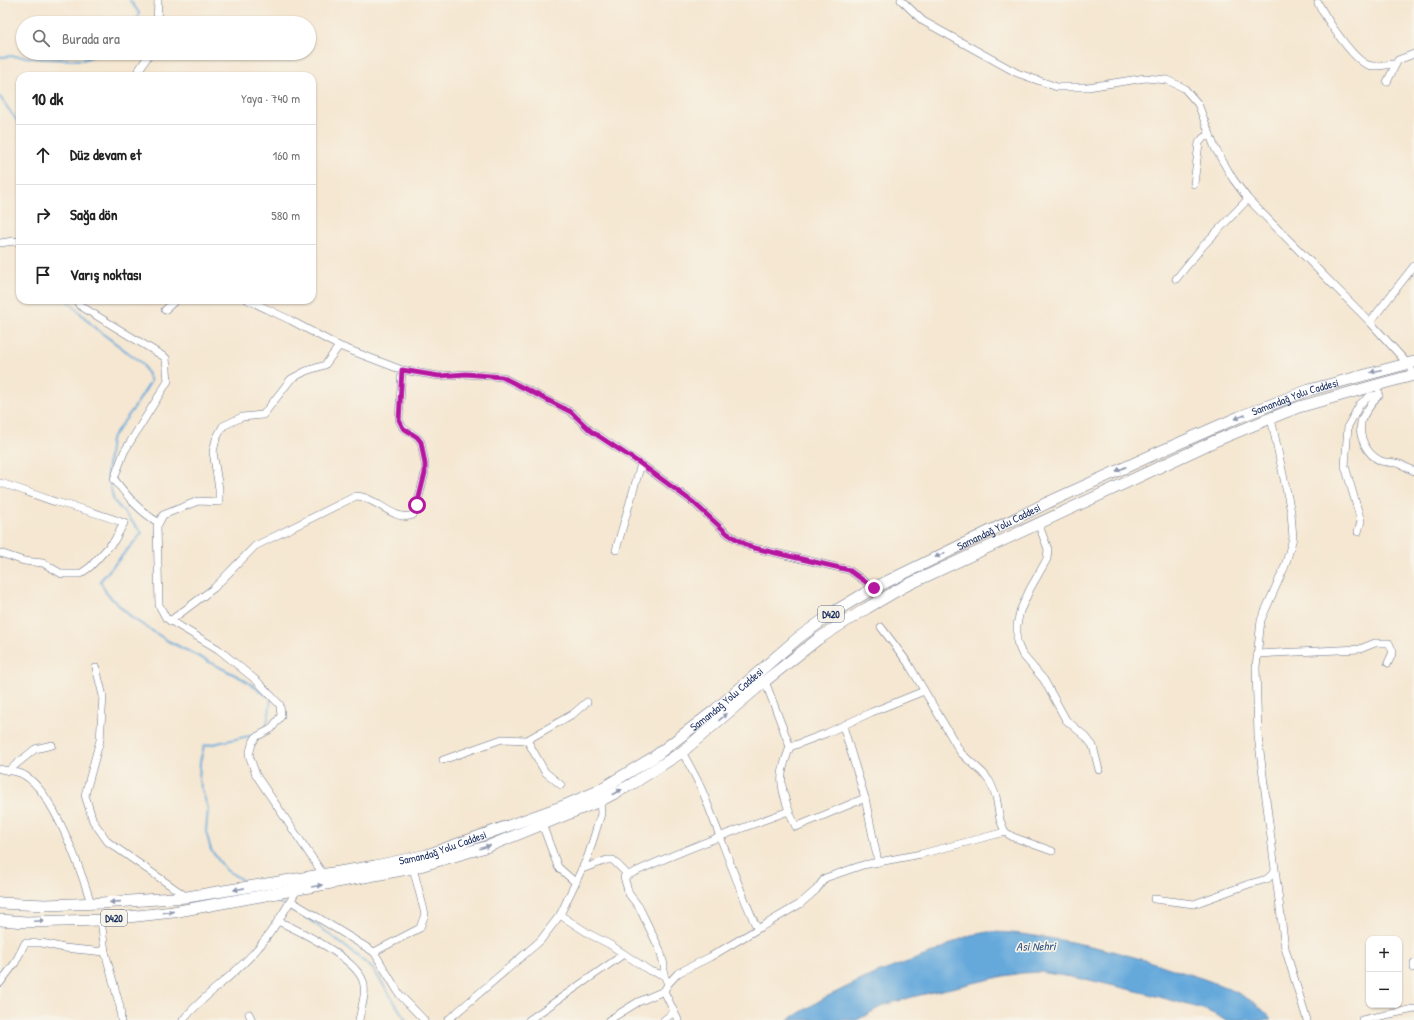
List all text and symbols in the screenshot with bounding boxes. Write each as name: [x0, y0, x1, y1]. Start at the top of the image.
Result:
search box: [16, 16, 316, 60]
icon: search: [30, 27, 52, 49]
text: Burada ara: [62, 28, 120, 49]
text: 10 dk: [32, 87, 63, 110]
text: Yaya · 740 m: [241, 89, 300, 107]
icon: ahead: [32, 144, 54, 166]
text: Düz devam et: [70, 144, 141, 165]
text: 160 m: [272, 146, 300, 164]
icon: right: [32, 204, 54, 226]
text: Sağa dön: [70, 204, 117, 225]
text: 580 m: [271, 206, 300, 224]
icon: arrive: [32, 264, 54, 286]
text: Varış noktası: [70, 264, 142, 285]
one-way arrow: [1370, 369, 1382, 375]
street label: Samandağ Yolu Caddesi: [1250, 375, 1340, 418]
one-way arrow: [1234, 414, 1245, 420]
one-way arrow: [1115, 466, 1126, 472]
route start: [408, 496, 426, 514]
street label: Samandağ Yolu Caddesi: [955, 500, 1043, 553]
one-way arrow: [935, 552, 946, 559]
route end: [865, 579, 883, 597]
road number: D420: [818, 606, 844, 622]
street label: Samandağ Yolu Caddesi: [687, 664, 766, 734]
one-way arrow: [718, 712, 728, 721]
one-way arrow: [612, 789, 623, 795]
street label: Samandağ Yolu Caddesi: [397, 827, 488, 868]
one-way arrow: [479, 844, 491, 850]
one-way arrow: [311, 883, 323, 889]
one-way arrow: [233, 886, 245, 892]
one-way arrow: [109, 899, 121, 906]
one-way arrow: [162, 909, 175, 916]
road number: D420: [101, 910, 127, 926]
one-way arrow: [33, 918, 45, 925]
map controls: [1366, 936, 1402, 1008]
button: +: [1366, 936, 1402, 972]
water label: Asi Nehri: [1016, 937, 1057, 955]
button: −: [1366, 972, 1402, 1008]

